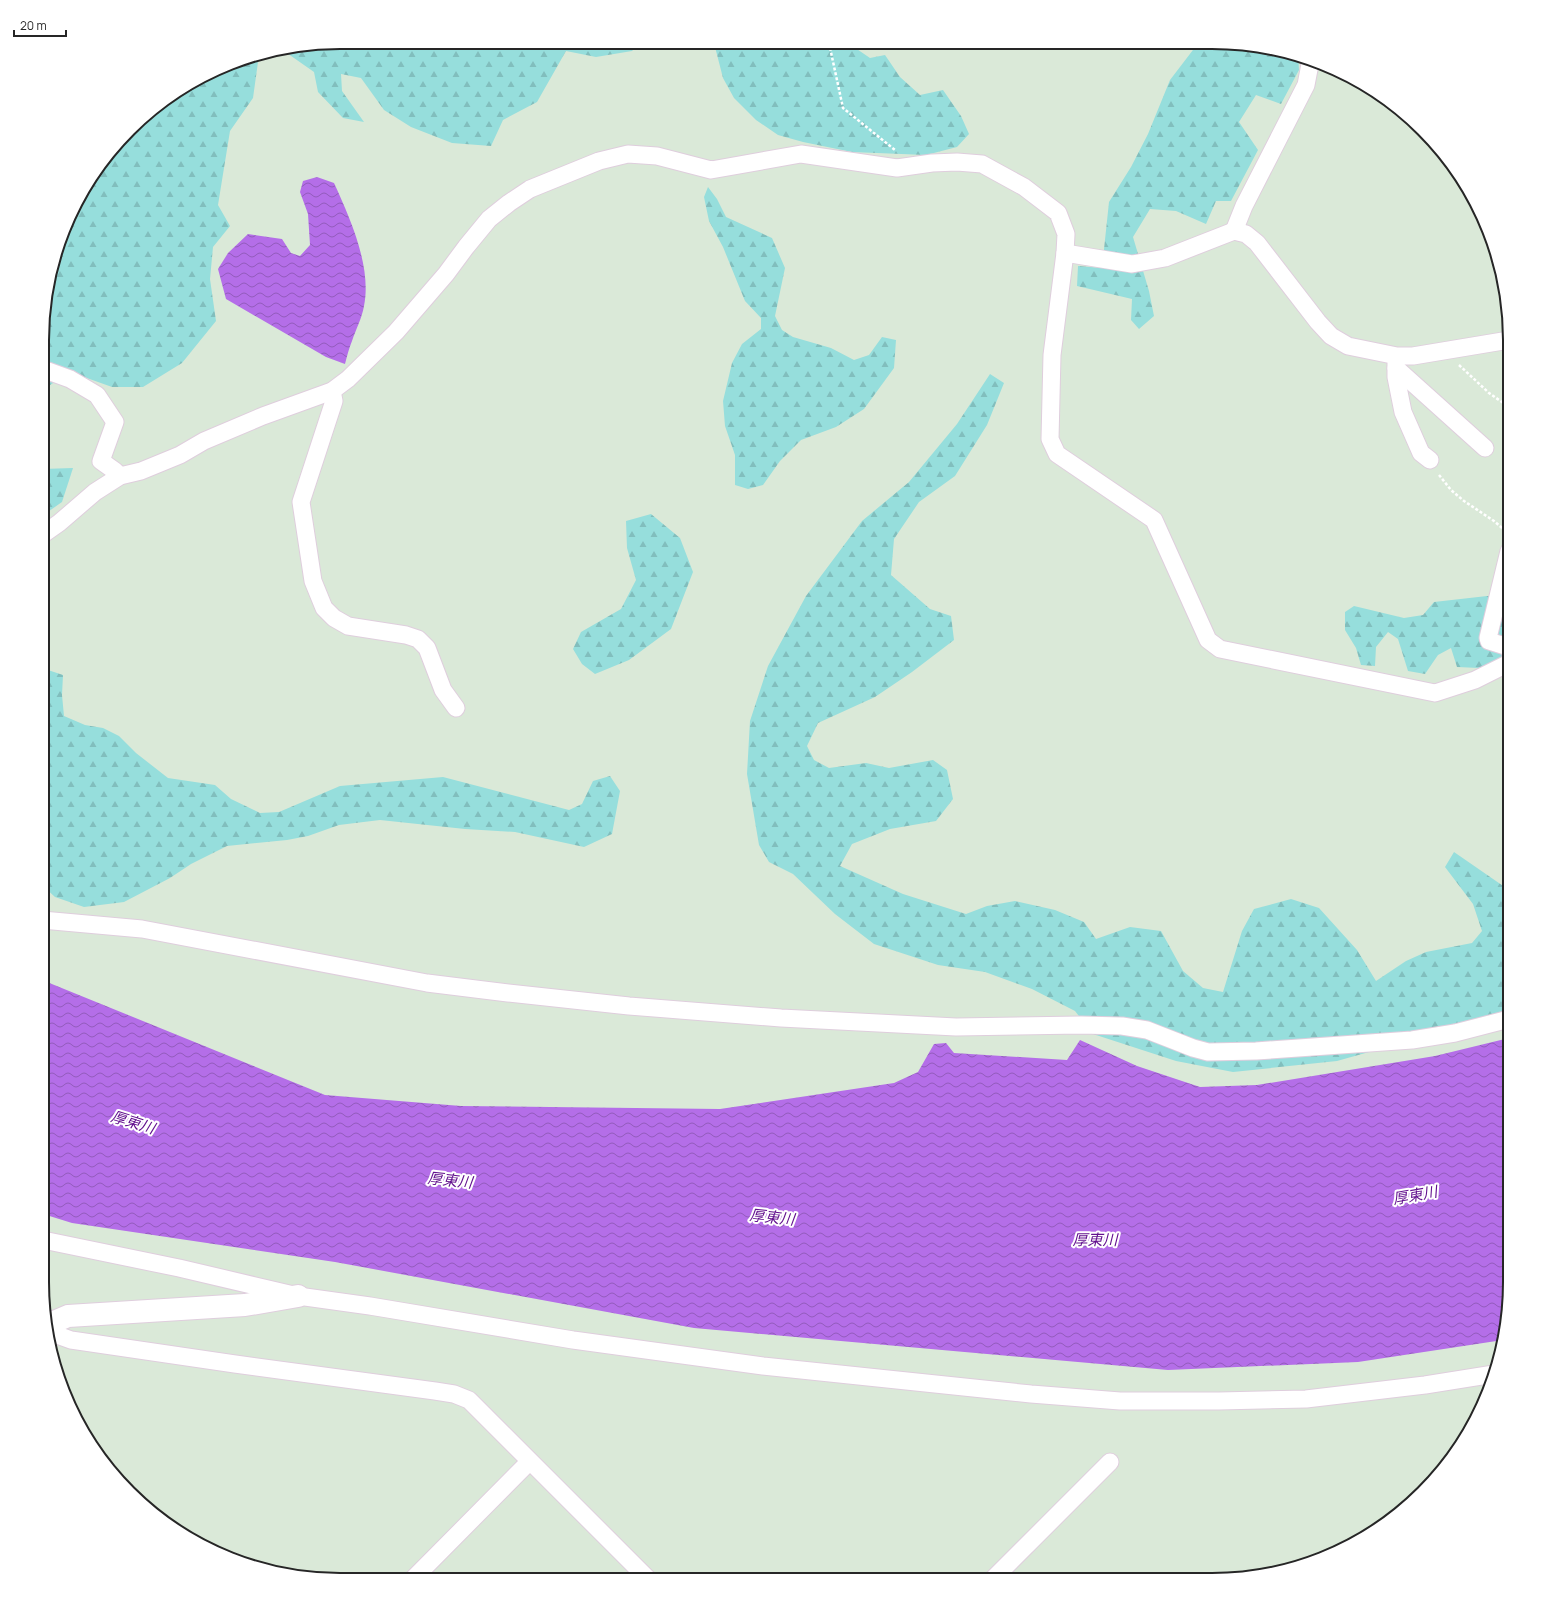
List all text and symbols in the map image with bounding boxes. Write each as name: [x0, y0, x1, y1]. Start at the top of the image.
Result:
scale bar: [14, 12, 66, 38]
text: 20 m: [20, 17, 47, 34]
water label: 厚東川: [108, 1105, 159, 1139]
water label: 厚東川: [427, 1167, 475, 1193]
water label: 厚東川: [1391, 1180, 1441, 1209]
water label: 厚東川: [749, 1204, 797, 1230]
water label: 厚東川: [1072, 1229, 1119, 1250]

